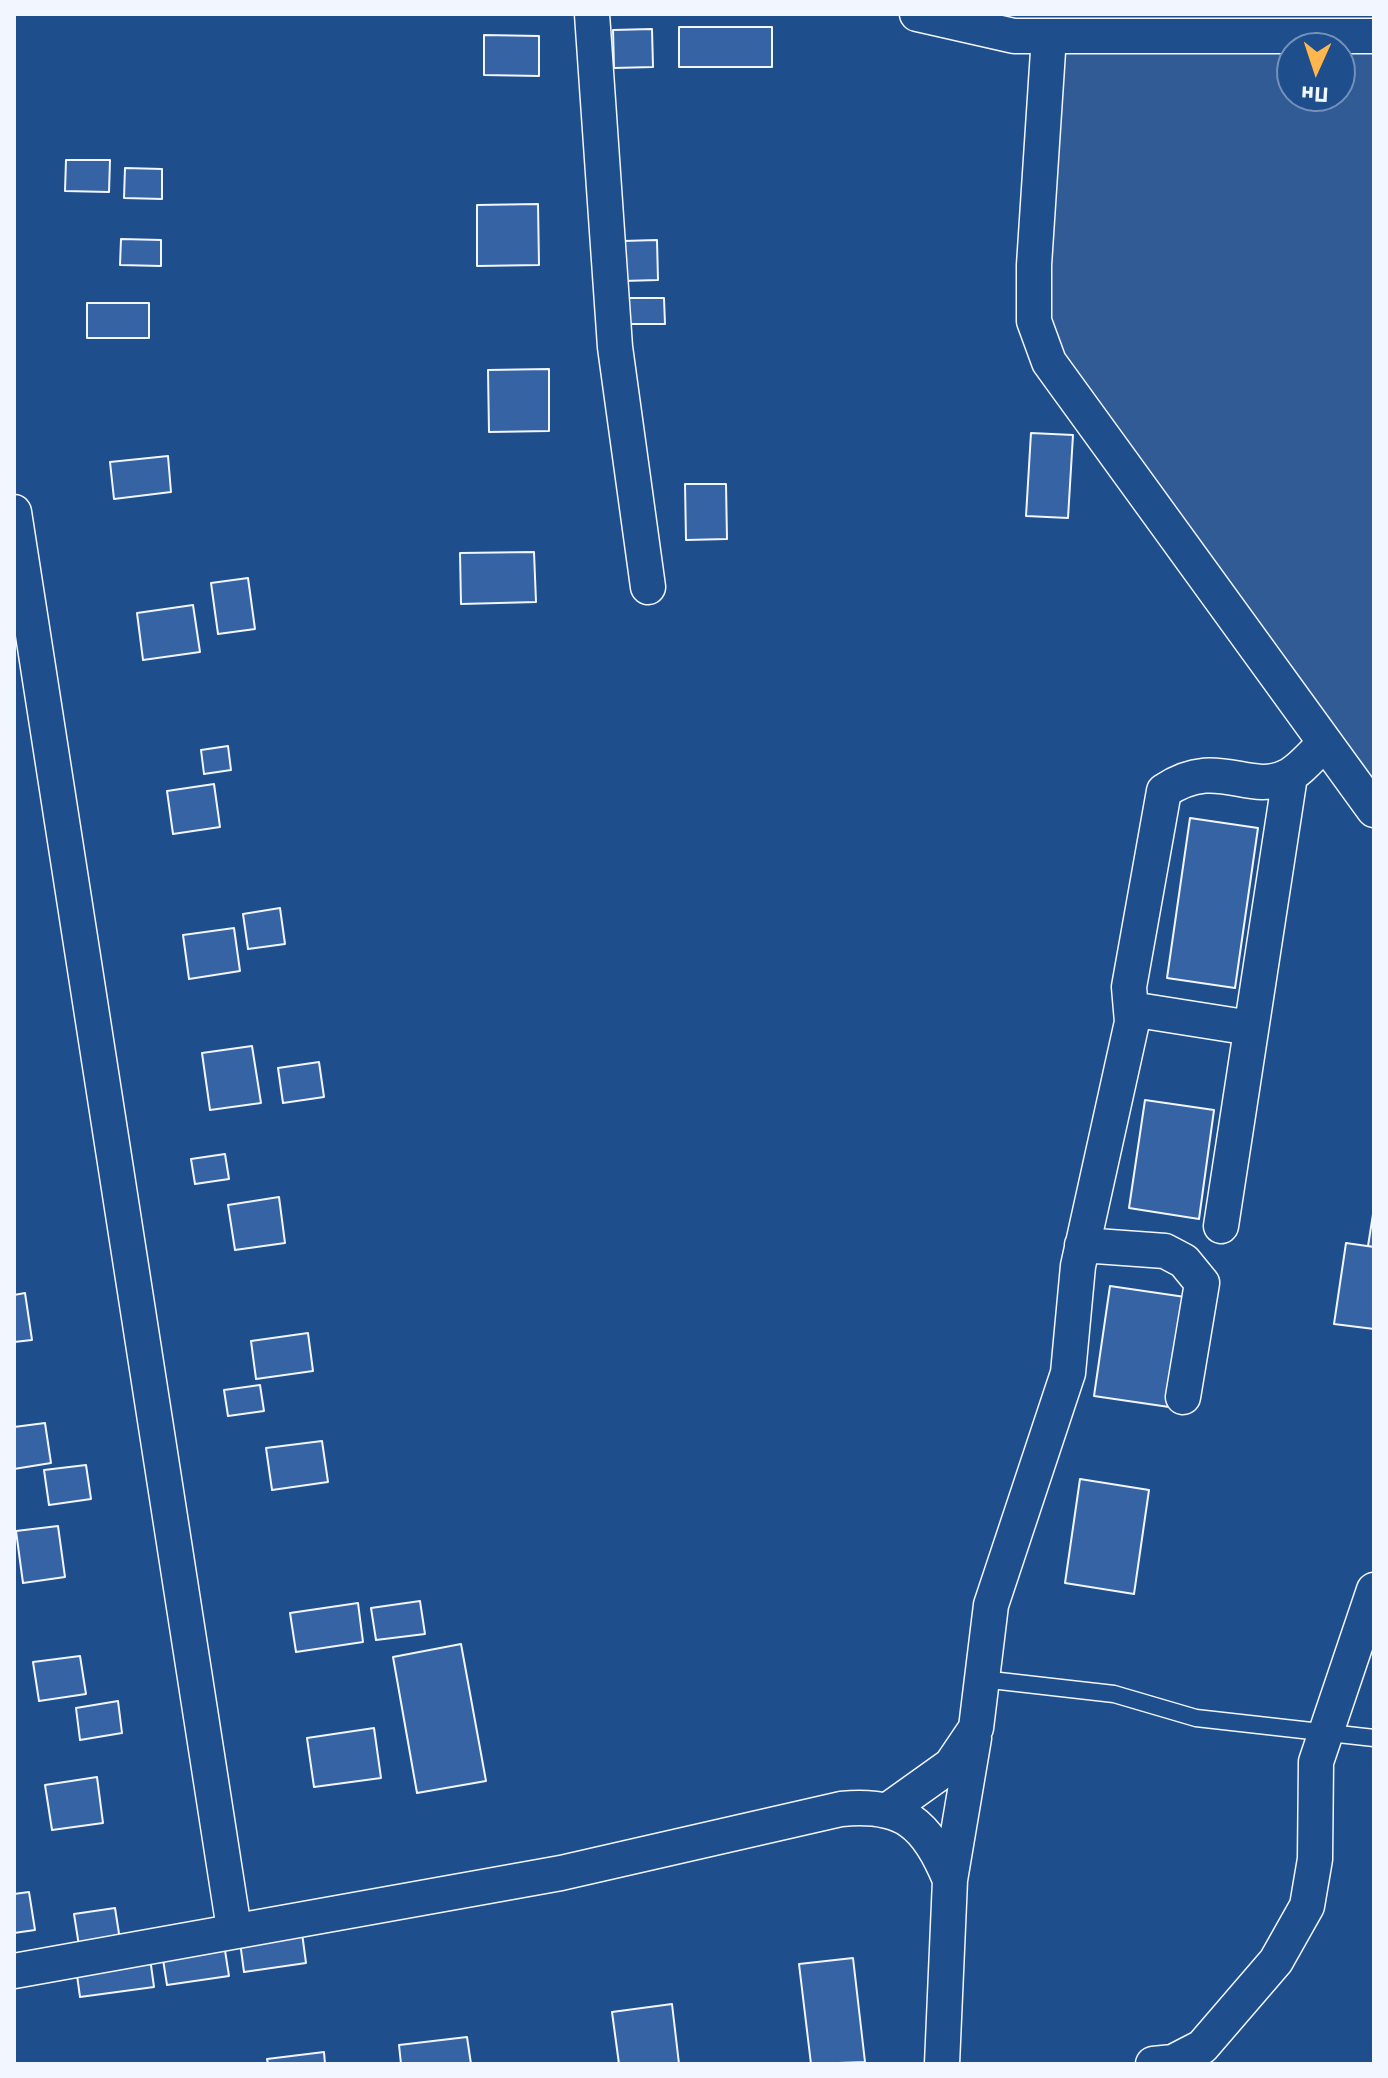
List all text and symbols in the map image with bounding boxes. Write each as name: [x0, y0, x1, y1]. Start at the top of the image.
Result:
north arrow: [1276, 32, 1356, 112]
text: Пн: [1300, 77, 1329, 111]

